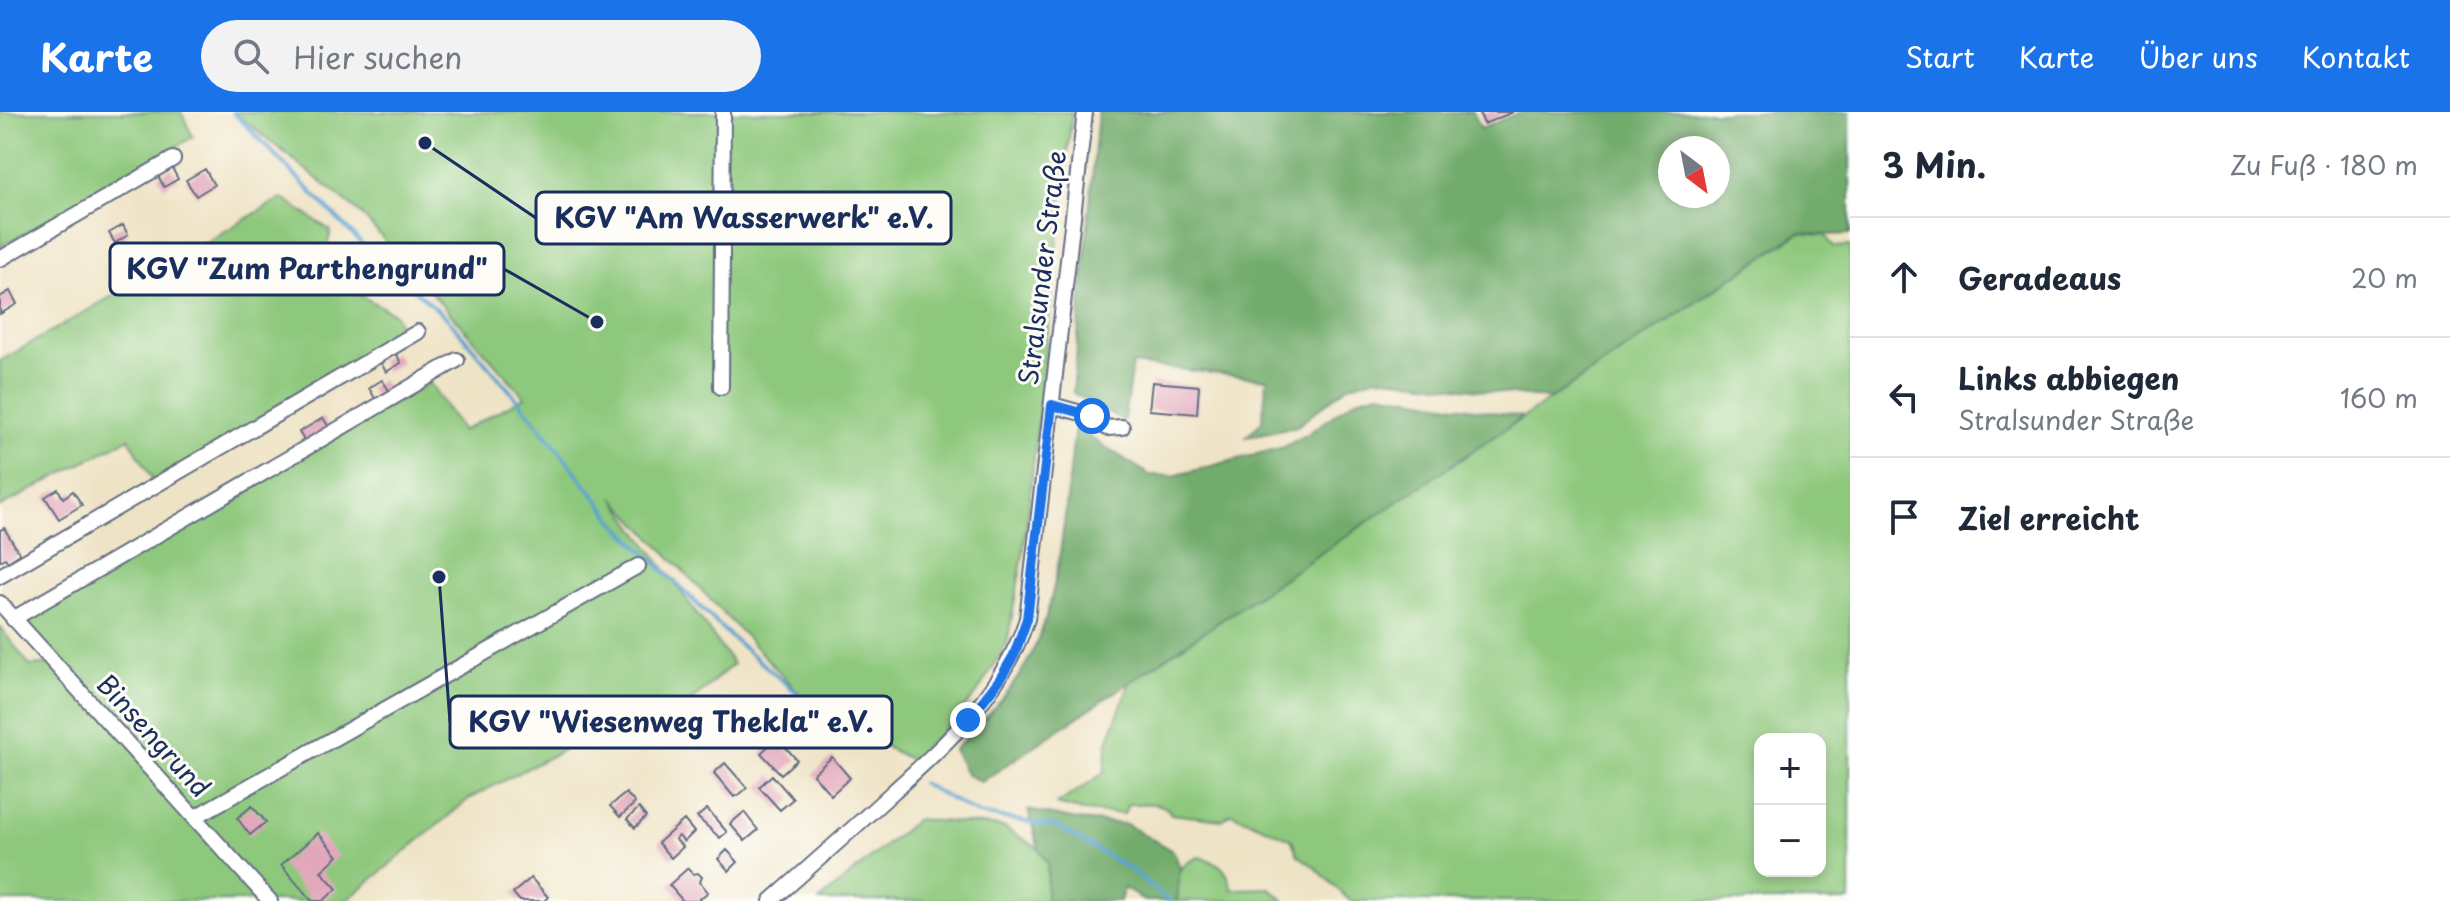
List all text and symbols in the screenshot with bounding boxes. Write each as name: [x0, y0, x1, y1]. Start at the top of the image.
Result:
search box: [201, 20, 761, 92]
text: Karte: [40, 28, 153, 85]
icon: search: [229, 34, 273, 78]
text: Hier suchen: [293, 34, 462, 79]
text: Start: [1905, 35, 1975, 78]
text: Karte: [2019, 35, 2094, 78]
text: Über uns: [2138, 35, 2258, 78]
text: Kontakt: [2302, 35, 2410, 78]
north arrow: [1658, 136, 1730, 208]
text: 3 Min.: [1882, 138, 1986, 190]
text: Zu Fuß · 180 m: [2230, 145, 2418, 184]
street label: Stralsunder Straße: [1008, 148, 1075, 387]
callout: KGV "Am Wasserwerk" e.V.: [536, 192, 951, 244]
text: KGV "Am Wasserwerk" e.V.: [554, 195, 934, 238]
callout: KGV "Zum Parthengrund": [110, 243, 504, 295]
text: KGV "Zum Parthengrund": [126, 246, 488, 289]
icon: ahead: [1882, 255, 1926, 299]
text: Geradeaus: [1958, 255, 2121, 300]
text: 20 m: [2351, 258, 2418, 297]
text: Links abbiegen: [1958, 355, 2179, 400]
icon: left: [1882, 375, 1926, 419]
text: 160 m: [2340, 378, 2418, 417]
route start: [1074, 398, 1110, 434]
text: Stralsunder Straße: [1958, 400, 2194, 439]
icon: arrive: [1882, 495, 1926, 539]
text: Ziel erreicht: [1958, 495, 2140, 540]
street label: Binsengrund: [88, 665, 220, 805]
callout: KGV "Wiesenweg Thekla" e.V.: [450, 696, 892, 748]
text: KGV "Wiesenweg Thekla" e.V.: [468, 699, 874, 742]
route end: [950, 702, 986, 738]
map controls: [1754, 733, 1826, 877]
button: +: [1754, 733, 1826, 805]
button: −: [1754, 805, 1826, 877]

